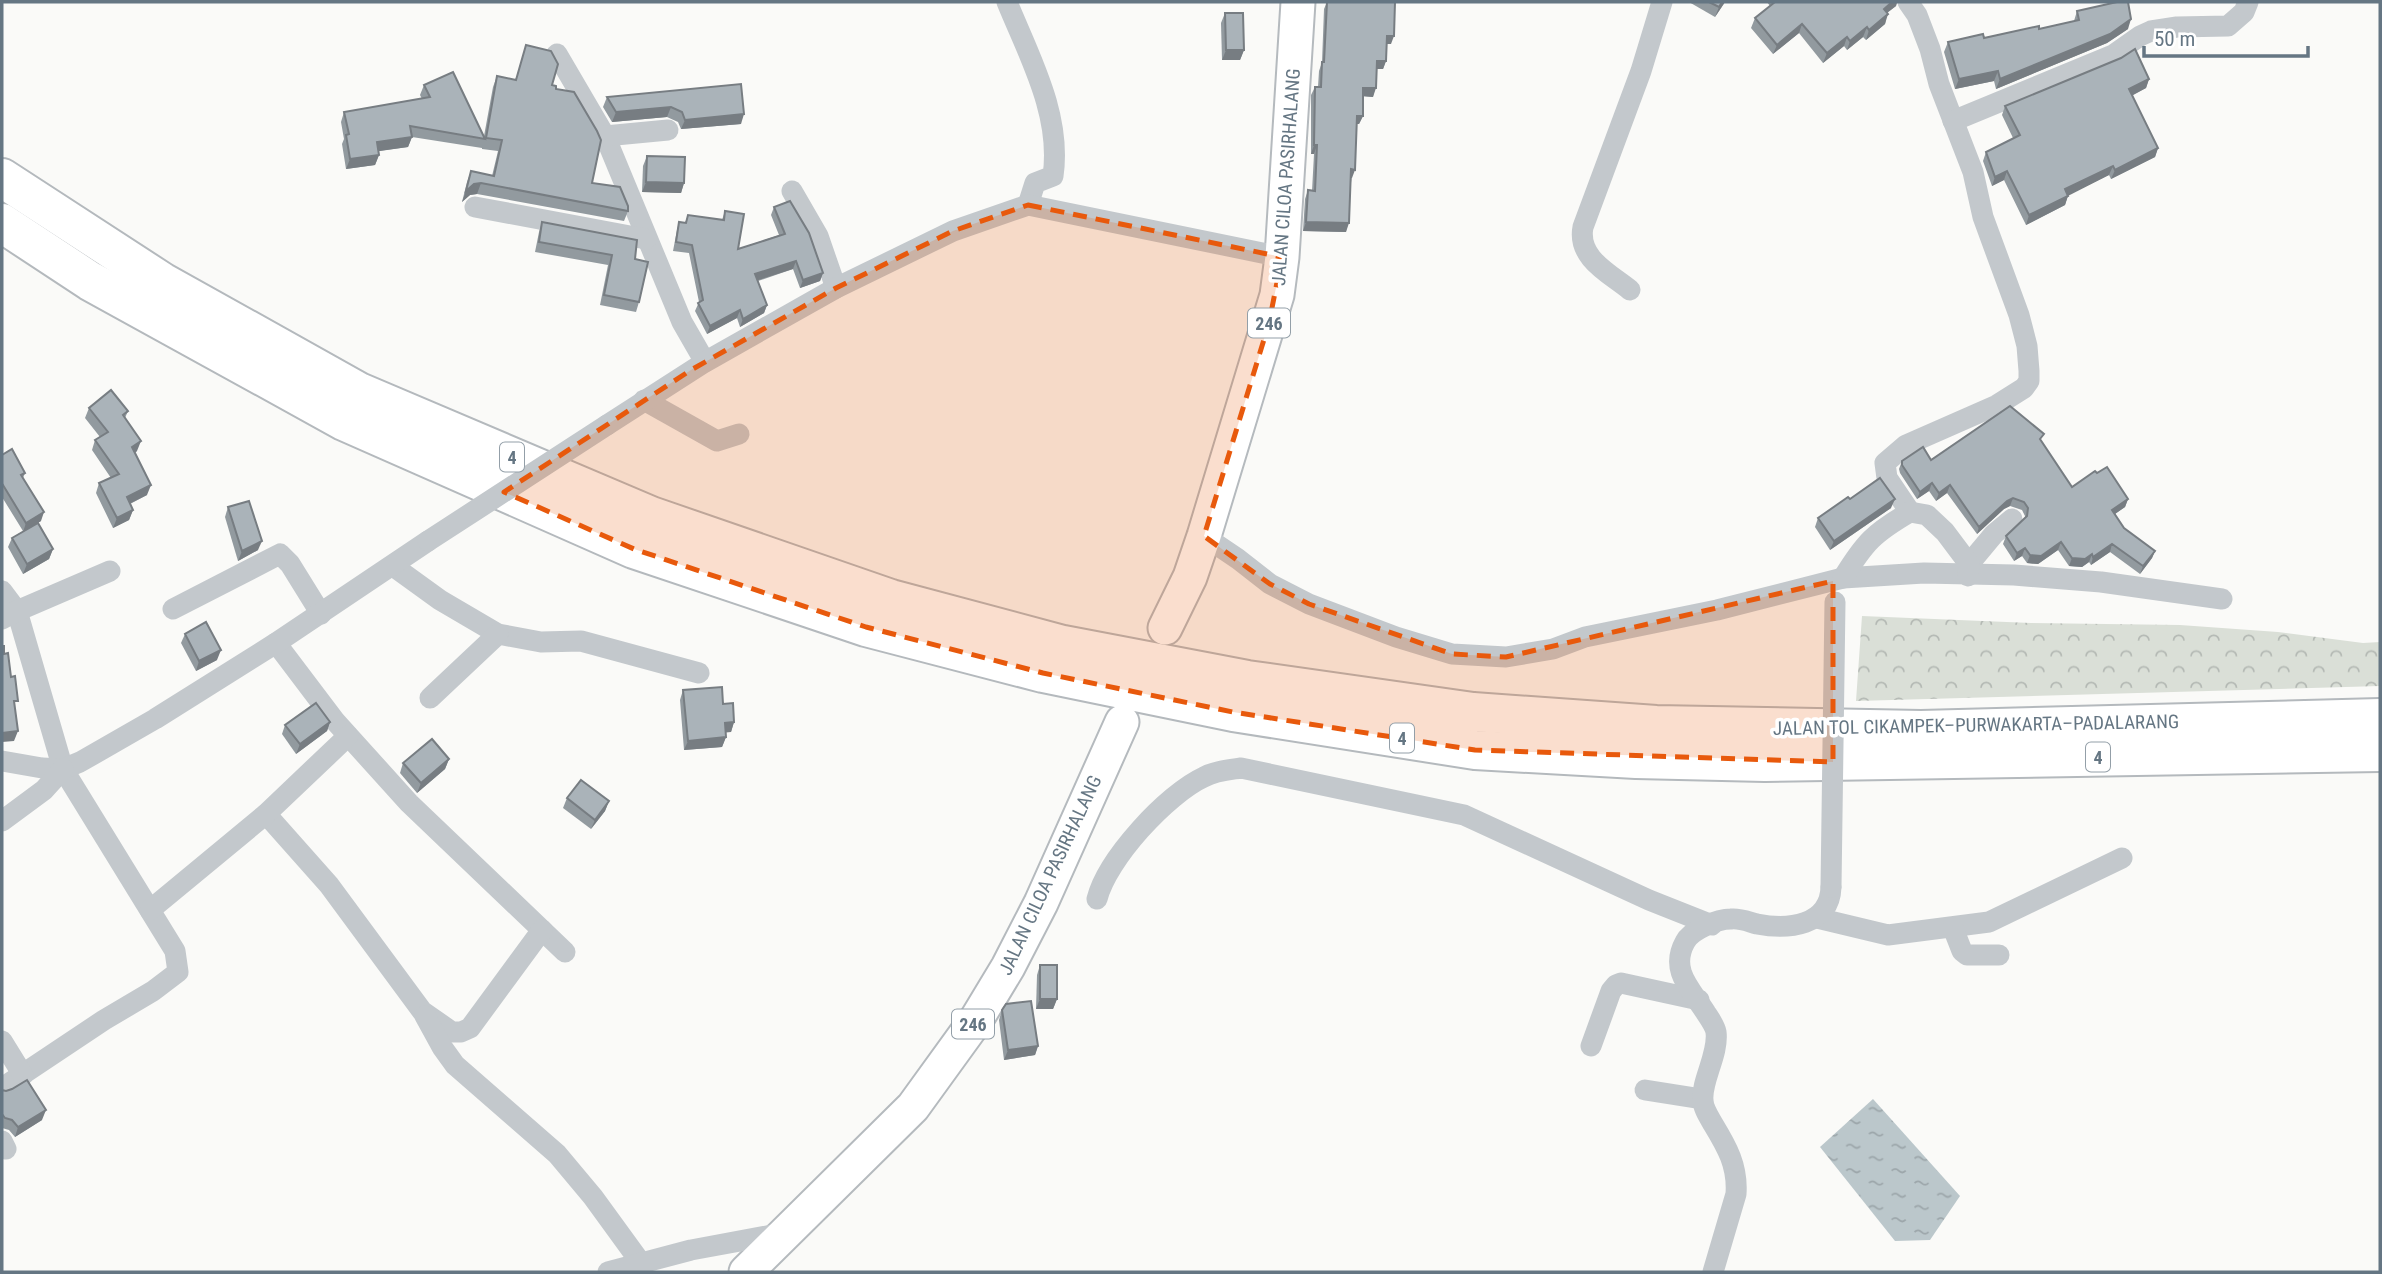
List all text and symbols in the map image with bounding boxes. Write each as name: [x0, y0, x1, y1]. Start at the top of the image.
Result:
scale bar: [2144, 14, 2308, 58]
text: 50 m: [2154, 27, 2195, 51]
street label: JALAN CILOA PASIRHALANG: [1267, 68, 1305, 286]
road number: 246: [1248, 309, 1290, 338]
road number: 4: [500, 443, 524, 472]
street label: JALAN TOL CIKAMPEK–PURWAKARTA–PADALARANG: [1773, 710, 2179, 740]
road number: 4: [1390, 724, 1414, 752]
road number: 4: [2086, 742, 2110, 772]
street label: JALAN CILOA PASIRHALANG: [994, 771, 1106, 979]
road number: 246: [952, 1009, 994, 1038]

